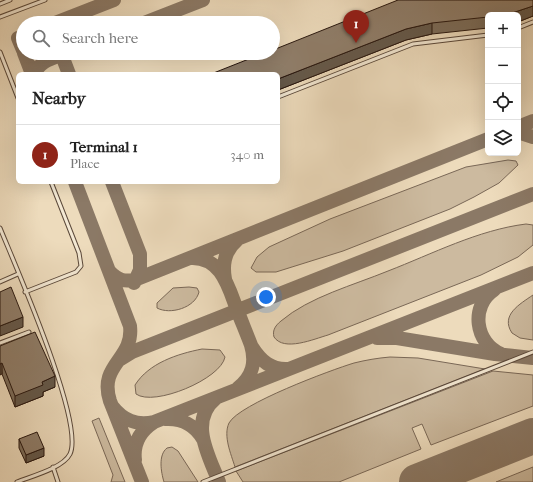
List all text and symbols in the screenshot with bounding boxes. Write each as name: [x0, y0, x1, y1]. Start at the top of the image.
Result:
pin: 1: [343, 10, 369, 43]
map controls: [485, 12, 521, 156]
button: +: [485, 12, 521, 48]
search box: [16, 16, 280, 60]
icon: search: [30, 27, 52, 49]
text: Search here: [62, 29, 138, 47]
button: −: [485, 48, 521, 84]
button: locate: [485, 84, 521, 120]
text: Nearby: [32, 88, 86, 108]
button: layers: [485, 120, 521, 156]
text: Terminal 1: [70, 138, 138, 156]
text: 1: [43, 147, 47, 162]
text: 340 m: [230, 147, 264, 162]
text: Place: [70, 156, 100, 171]
your location: [256, 287, 276, 307]

